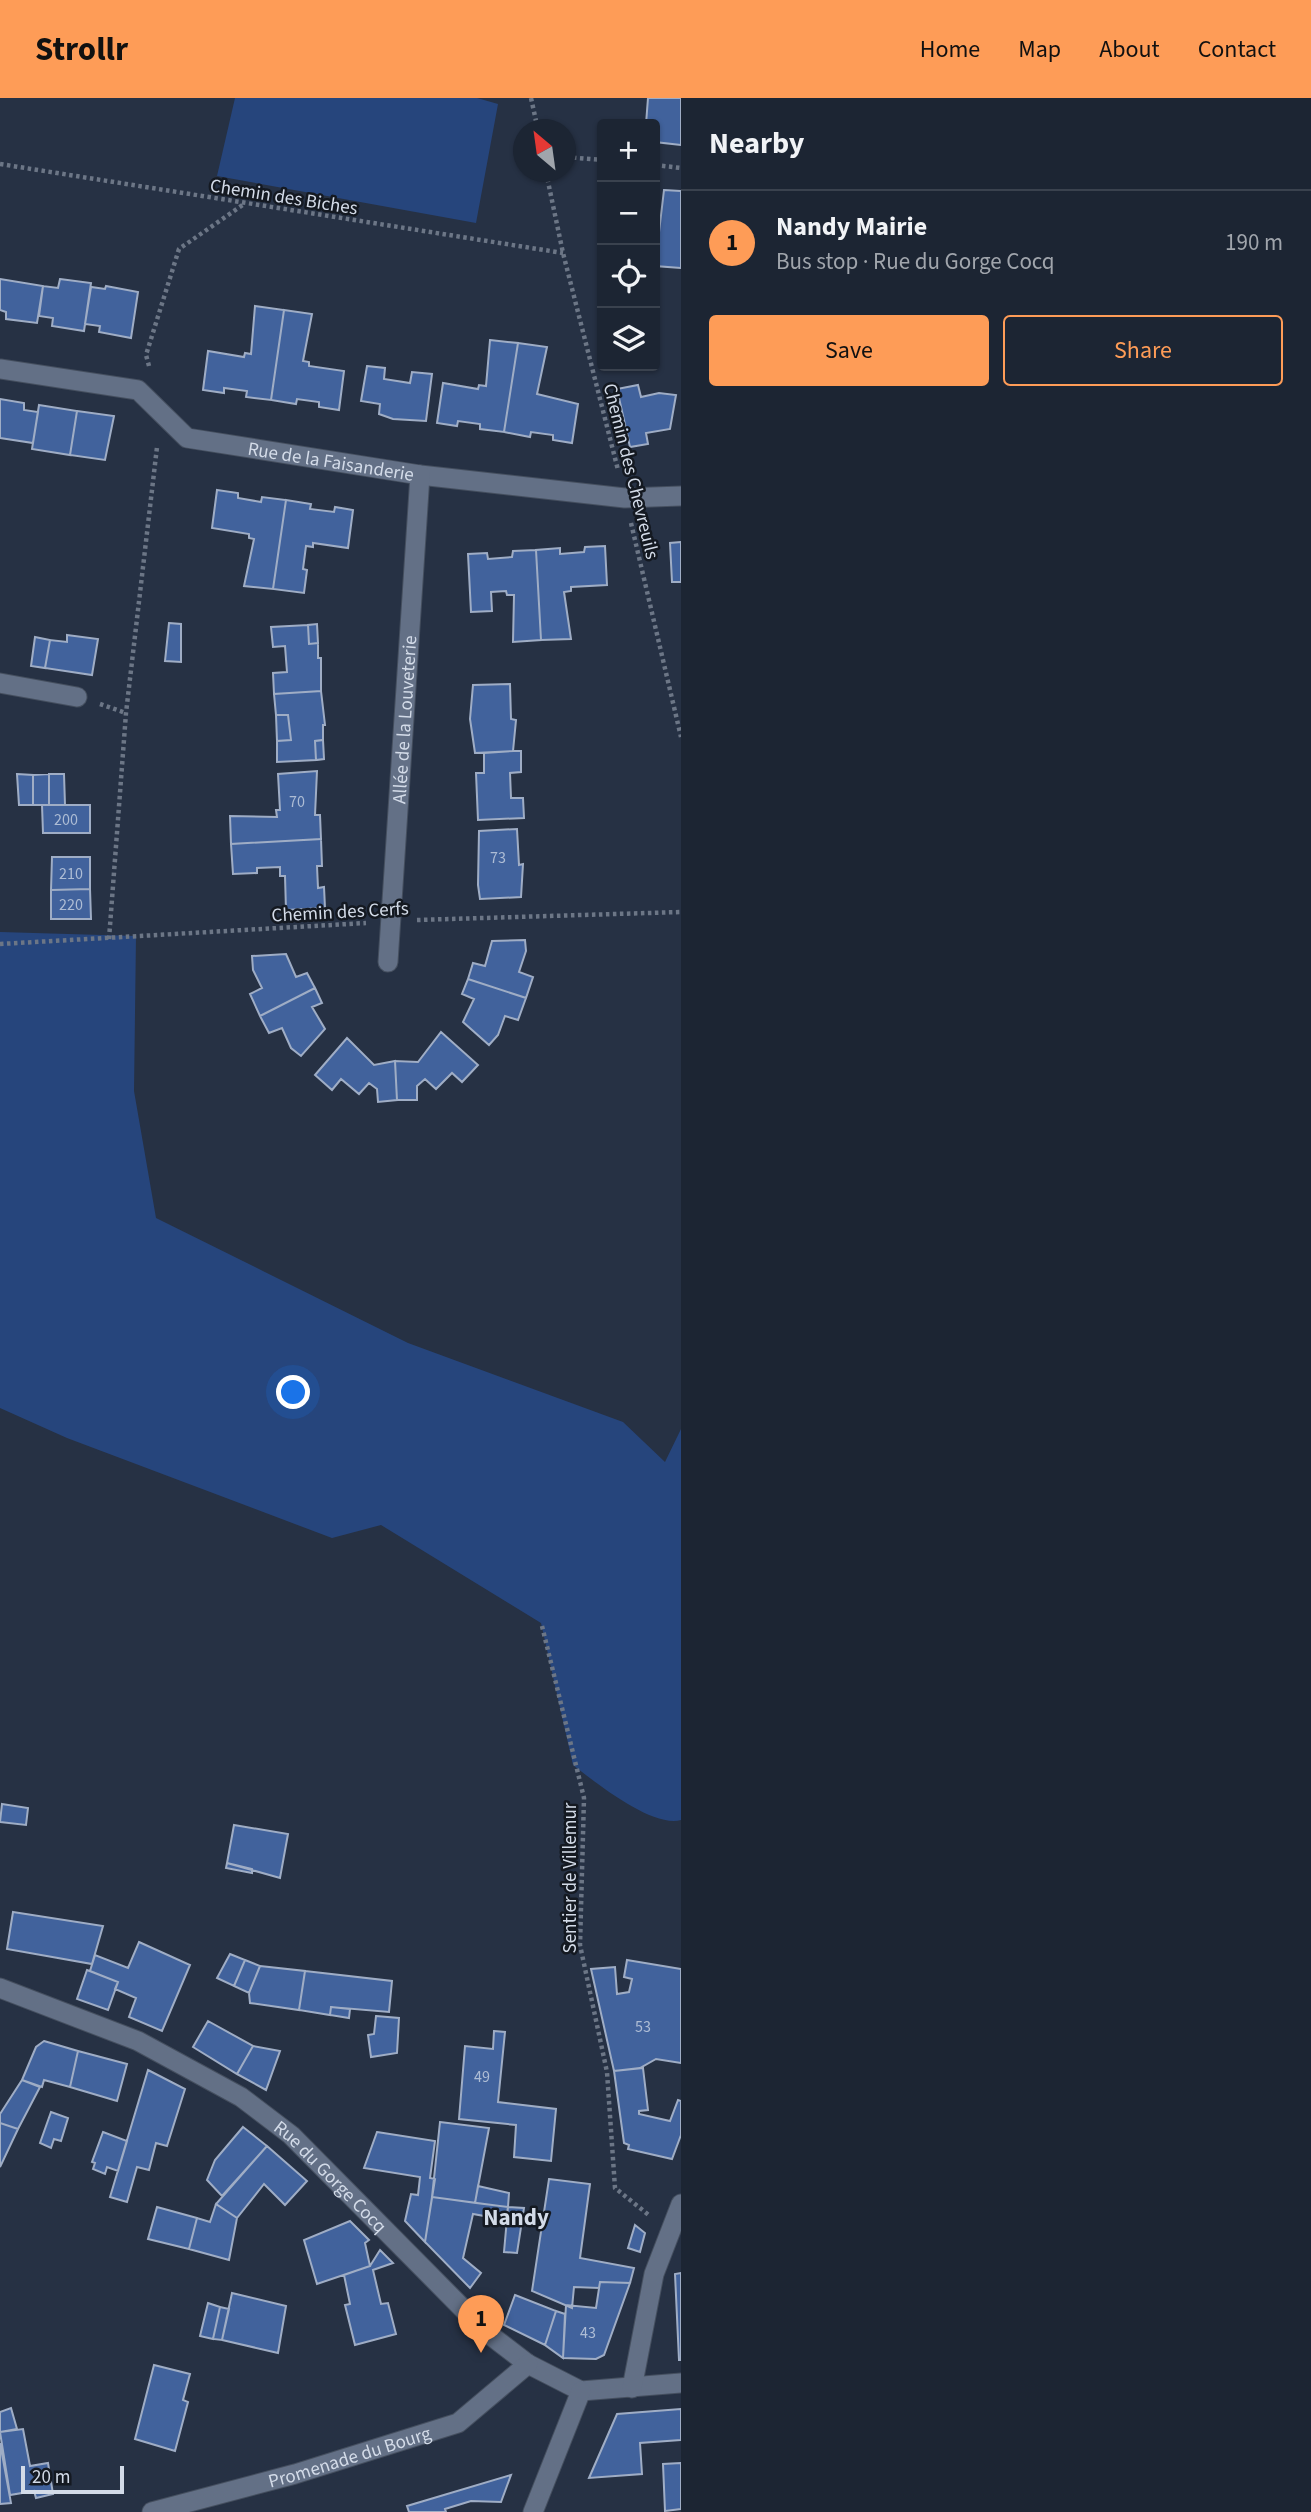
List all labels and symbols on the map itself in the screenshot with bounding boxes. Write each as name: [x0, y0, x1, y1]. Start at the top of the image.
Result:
north arrow: [513, 119, 576, 182]
street label: Chemin des Biches: [208, 172, 360, 222]
street label: Chemin des Chevreuils: [596, 381, 665, 562]
street label: Rue de la Faisanderie: [246, 436, 416, 489]
street label: Allée de la Louveterie: [386, 635, 424, 805]
house number: 70: [289, 791, 305, 813]
house number: 200: [54, 809, 78, 831]
house number: 73: [490, 847, 506, 869]
house number: 210: [59, 863, 83, 885]
house number: 220: [59, 894, 83, 916]
street label: Chemin des Cerfs: [271, 895, 409, 930]
your location: [276, 1375, 310, 1409]
street label: Sentier de Villemur: [557, 1802, 584, 1953]
house number: 53: [635, 2016, 651, 2038]
house number: 49: [474, 2066, 490, 2088]
street label: Rue du Gorge Cocq: [268, 2115, 393, 2240]
district label: Nandy: [483, 2201, 549, 2234]
pin: 1: [458, 2295, 504, 2353]
house number: 43: [580, 2322, 596, 2344]
street label: Promenade du Bourg: [265, 2420, 435, 2496]
scale bar: [21, 2463, 124, 2495]

